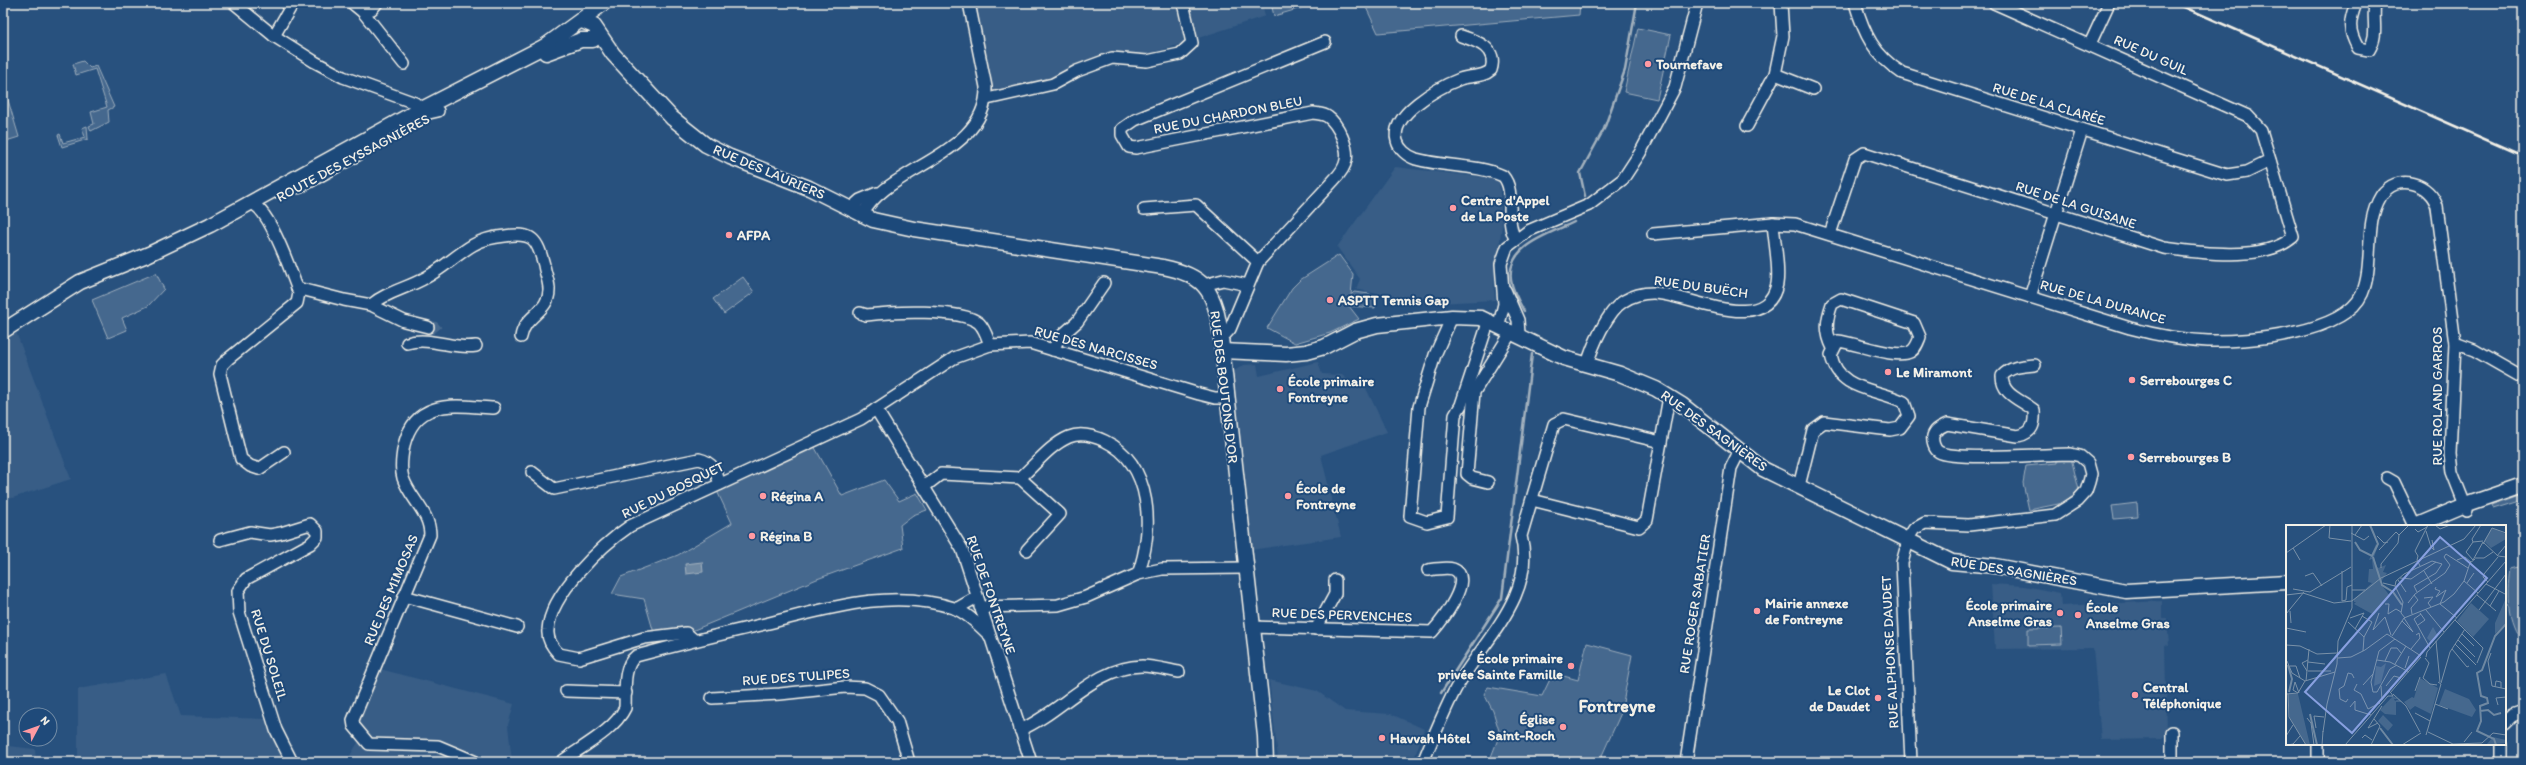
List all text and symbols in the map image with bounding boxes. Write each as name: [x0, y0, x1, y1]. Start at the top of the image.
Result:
street label: RUE DU GUIL: [2111, 31, 2191, 79]
place label: Tournefave: [1655, 56, 1723, 73]
marker: Tournefave: [1643, 59, 1653, 69]
street label: RUE DE LA CLARÉE: [1991, 79, 2108, 129]
street label: RUE DU CHARDON BLEU: [1152, 92, 1304, 138]
street label: ROUTE DES EYSSAGNIÈRES: [273, 110, 433, 206]
street label: RUE DES LAURIERS: [711, 141, 828, 203]
street label: RUE DE LA GUISANE: [2013, 177, 2139, 233]
place label: Centre d'Appel de La Poste: [1461, 192, 1550, 225]
marker: Centre d'Appel de La Poste: [1448, 203, 1458, 213]
place label: AFPA: [736, 227, 771, 244]
marker: AFPA: [724, 230, 734, 240]
street label: RUE DU BUËCH: [1653, 272, 1749, 302]
street label: RUE DE LA DURANCE: [2038, 276, 2168, 328]
place label: ASPTT Tennis Gap: [1337, 292, 1450, 309]
marker: ASPTT Tennis Gap: [1325, 295, 1335, 305]
street label: RUE DES BOUTONS D'OR: [1206, 310, 1242, 465]
street label: RUE DES NARCISSES: [1032, 322, 1160, 374]
street label: RUE ROLAND GARROS: [2429, 327, 2446, 465]
place label: Le Miramont: [1896, 364, 1973, 381]
marker: Le Miramont: [1883, 367, 1893, 377]
place label: Serrebourges C: [2140, 372, 2232, 389]
place label: École primaire Fontreyne: [1288, 373, 1374, 406]
marker: Serrebourges C: [2127, 375, 2137, 385]
marker: École primaire Fontreyne: [1275, 384, 1285, 394]
street label: RUE DES SAGNIÈRES: [1657, 387, 1771, 475]
place label: Serrebourges B: [2139, 449, 2231, 466]
marker: Serrebourges B: [2126, 452, 2136, 462]
street label: RUE DU BOSQUET: [619, 458, 727, 522]
place label: École de Fontreyne: [1296, 480, 1356, 513]
place label: Régina A: [771, 488, 824, 505]
marker: Régina A: [758, 491, 768, 501]
marker: École de Fontreyne: [1283, 491, 1293, 501]
inset map: [2286, 525, 2506, 745]
place label: Régina B: [760, 528, 812, 545]
marker: Régina B: [747, 531, 757, 541]
street label: RUE DES MIMOSAS: [360, 532, 422, 648]
street label: RUE DE FONTREYNE: [963, 533, 1019, 657]
street label: RUE ROGER SABATIER: [1676, 533, 1714, 675]
street label: RUE DES SAGNIÈRES: [1950, 553, 2079, 589]
street label: RUE ALPHONSE DAUDET: [1877, 575, 1902, 729]
place label: Mairie annexe de Fontreyne: [1765, 595, 1849, 628]
place label: École primaire Anselme Gras: [1966, 597, 2052, 630]
place label: École Anselme Gras: [2085, 599, 2170, 632]
street label: RUE DES PERVENCHES: [1271, 604, 1413, 626]
marker: Mairie annexe de Fontreyne: [1752, 606, 1762, 616]
street label: RUE DU SOLEIL: [247, 607, 291, 703]
marker: École primaire Anselme Gras: [2055, 608, 2065, 618]
marker: École Anselme Gras: [2073, 610, 2083, 620]
place label: École primaire privée Sainte Famille: [1437, 650, 1563, 683]
marker: École primaire privée Sainte Famille: [1566, 661, 1576, 671]
street label: RUE DES TULIPES: [742, 665, 851, 689]
place label: Central Téléphonique: [2142, 679, 2222, 712]
place label: Le Clot de Daudet: [1809, 682, 1871, 715]
marker: Central Téléphonique: [2130, 690, 2140, 700]
marker: Le Clot de Daudet: [1873, 693, 1883, 703]
district label: Fontreyne: [1578, 695, 1656, 717]
north arrow: [18, 707, 58, 747]
place label: Église Saint-Roch: [1488, 711, 1555, 744]
text: N: [38, 714, 53, 728]
marker: Église Saint-Roch: [1558, 722, 1568, 732]
place label: Havvah Hôtel: [1390, 730, 1471, 747]
marker: Havvah Hôtel: [1377, 733, 1387, 743]

